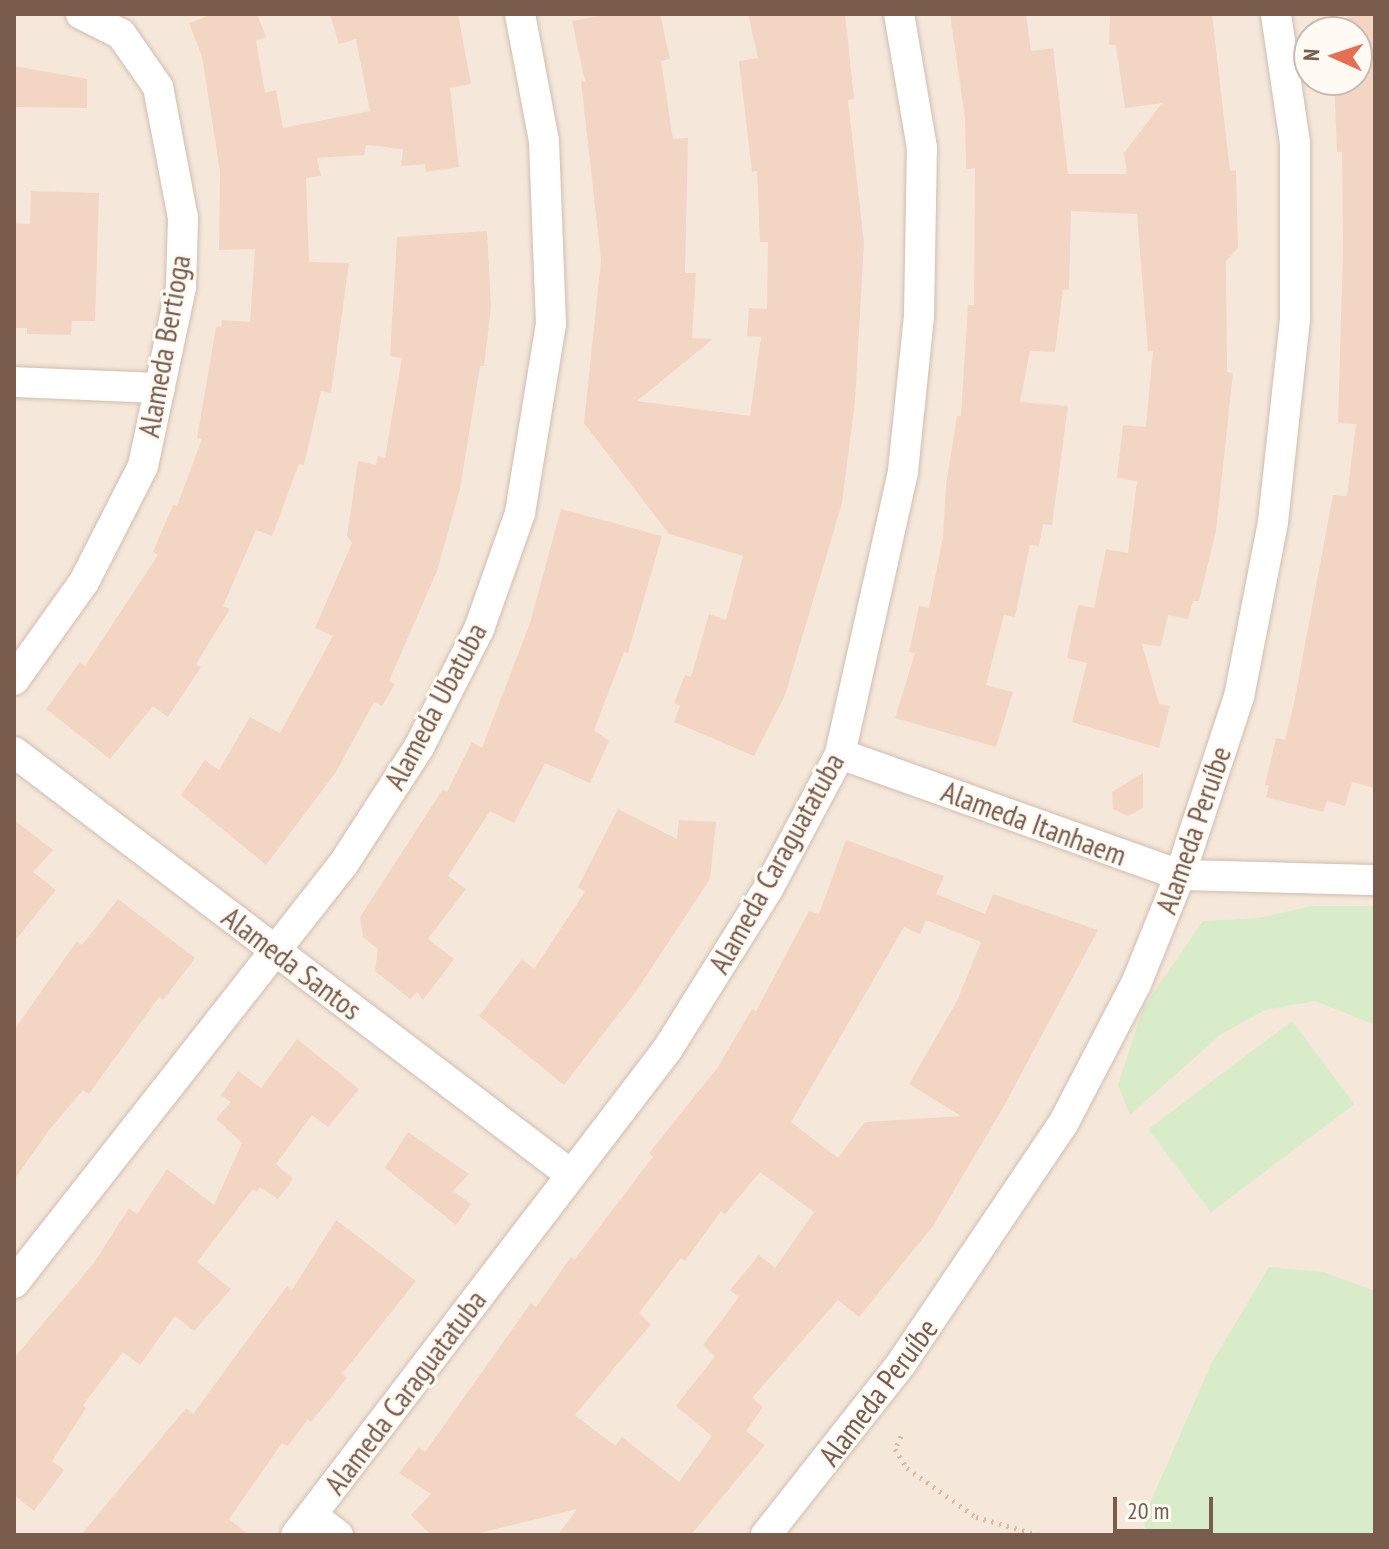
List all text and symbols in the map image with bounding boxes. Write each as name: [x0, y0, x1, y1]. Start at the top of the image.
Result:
north arrow: [1293, 16, 1373, 96]
text: N: [1297, 48, 1325, 62]
street label: Alameda Bertioga: [130, 252, 198, 440]
street label: Alameda Ubatuba: [376, 617, 494, 795]
street label: Alameda Peruíbe: [1148, 742, 1238, 918]
street label: Alameda Caraguatatuba: [700, 746, 852, 980]
street label: Alameda Itanhaem: [937, 773, 1131, 873]
street label: Alameda Santos: [215, 899, 369, 1027]
street label: Alameda Caraguatatuba: [316, 1283, 494, 1501]
street label: Alameda Peruíbe: [811, 1311, 945, 1473]
scale bar: [1117, 1481, 1217, 1531]
text: 20 m: [1127, 1495, 1169, 1526]

